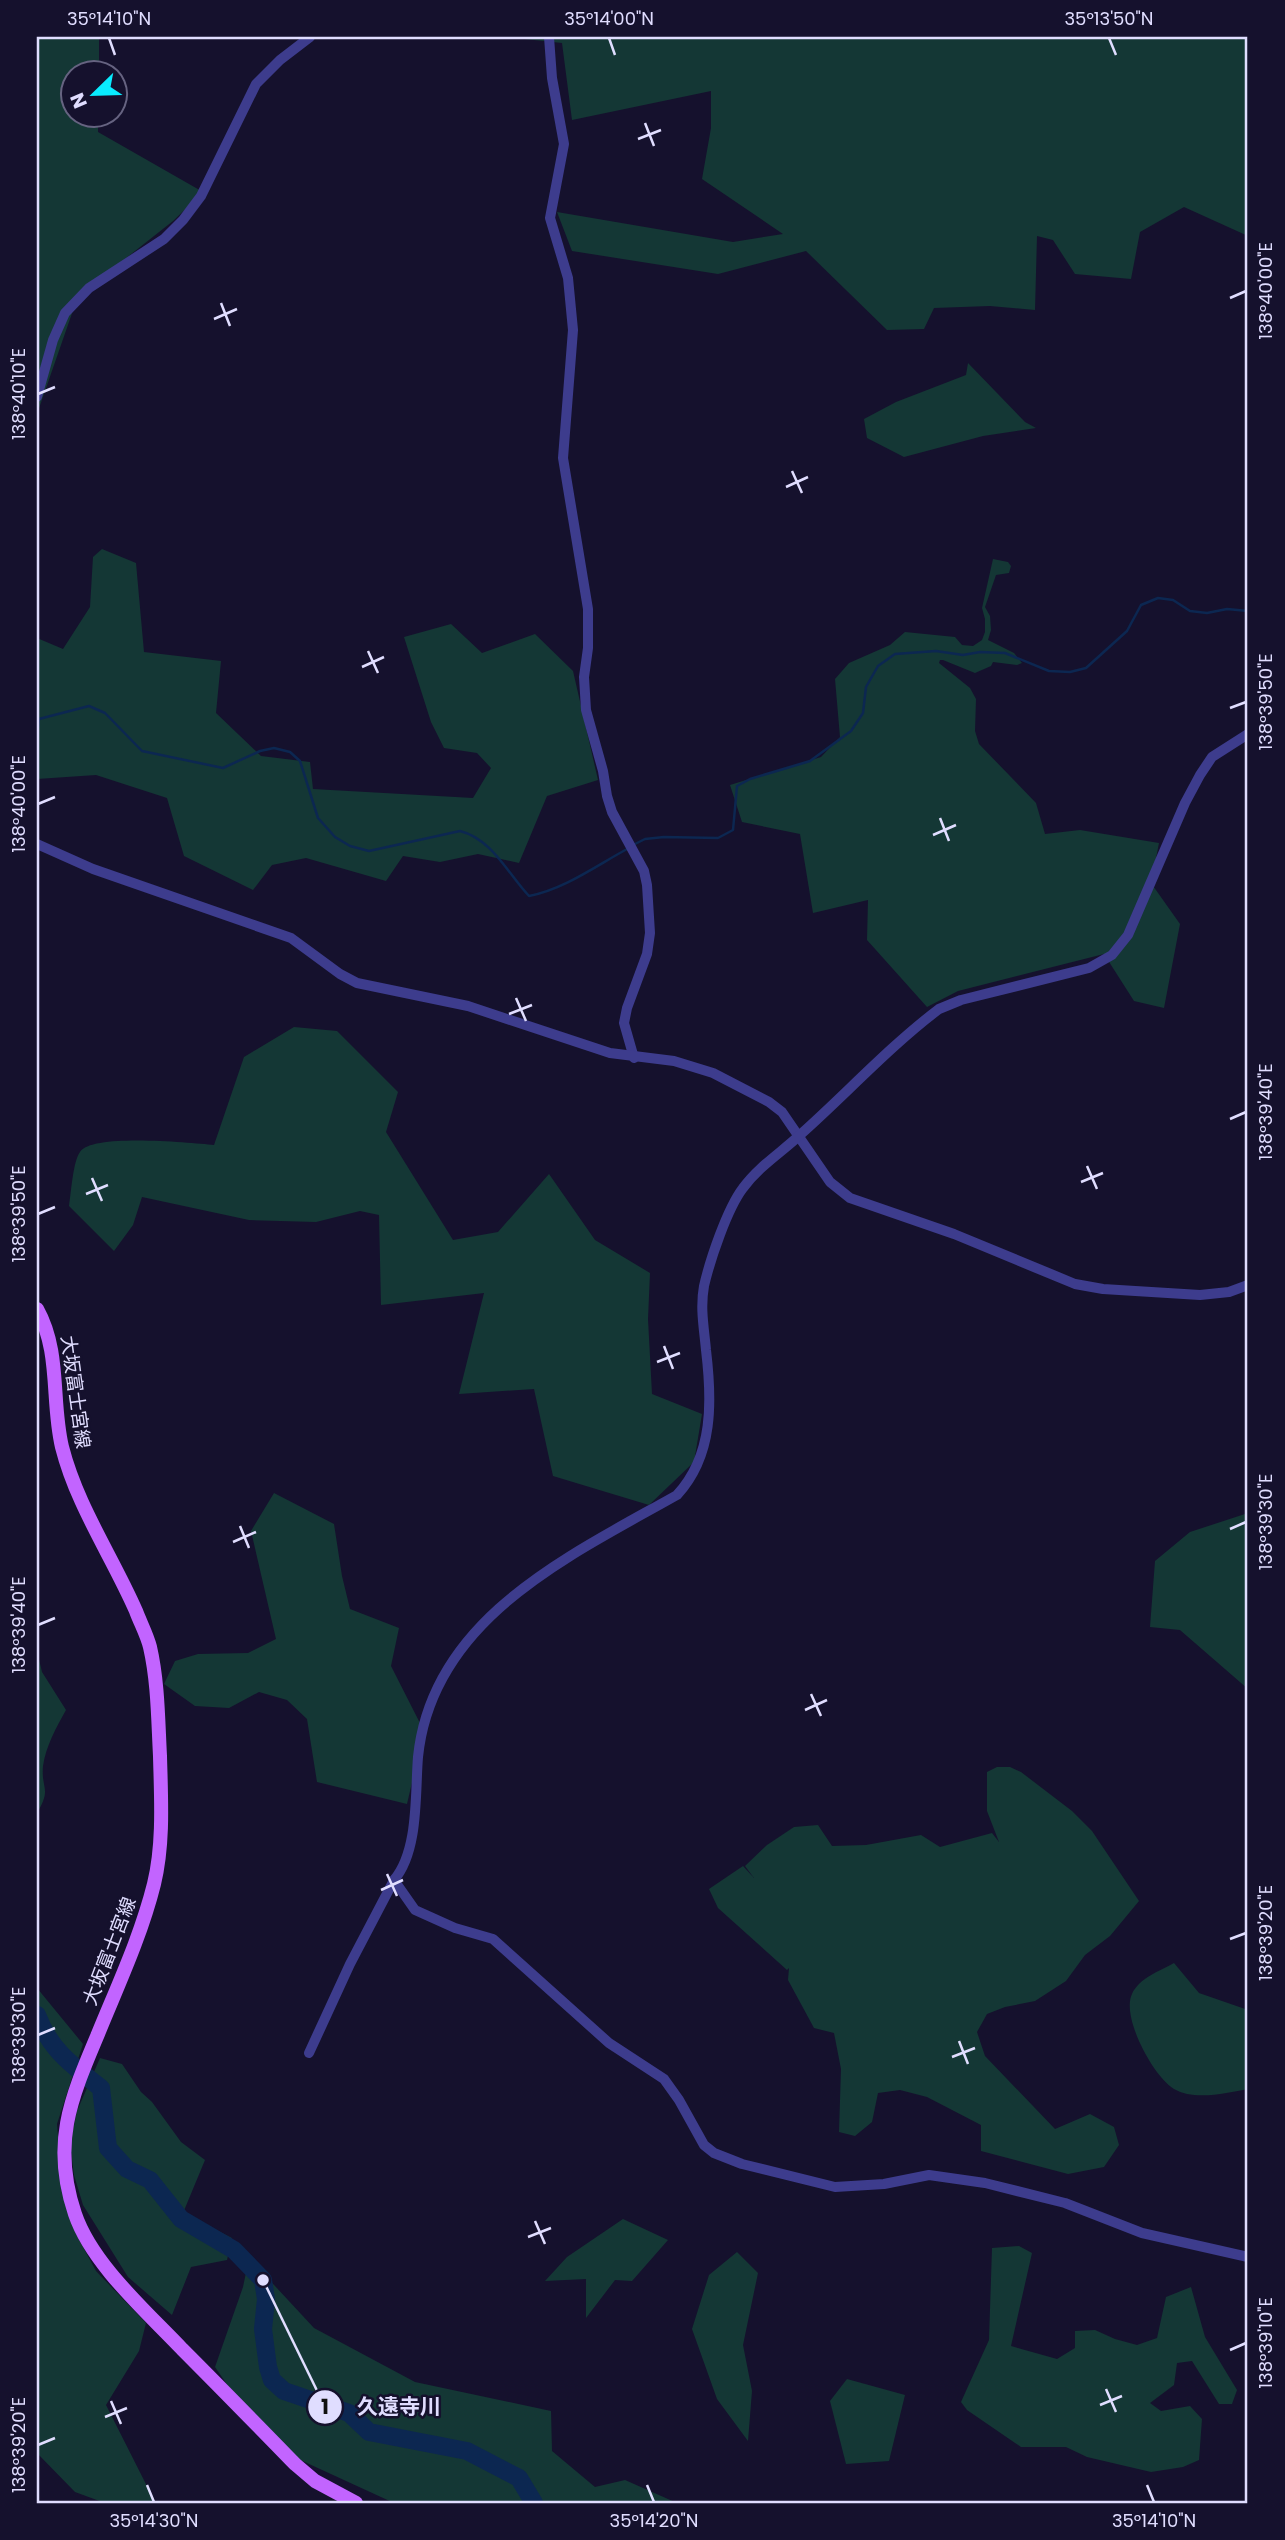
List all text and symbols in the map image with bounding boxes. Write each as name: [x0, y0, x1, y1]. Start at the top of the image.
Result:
text: 35°14'10"N: [67, 6, 151, 31]
text: 35°14'00"N: [564, 6, 654, 31]
text: 35°13'50"N: [1064, 6, 1154, 31]
north arrow: [60, 60, 130, 130]
text: N: [64, 89, 94, 112]
text: 138°40'00"E: [1253, 242, 1278, 340]
text: 138°40'10"E: [6, 348, 31, 440]
text: 138°39'50"E: [1253, 653, 1278, 751]
text: 138°40'00"E: [6, 755, 31, 853]
text: 138°39'40"E: [1253, 1063, 1278, 1161]
text: 138°39'50"E: [6, 1165, 31, 1263]
street label: 大坂富士宮線: [54, 1334, 97, 1450]
text: 138°39'30"E: [1253, 1474, 1278, 1570]
text: 138°39'40"E: [6, 1576, 31, 1674]
text: 138°39'20"E: [1253, 1885, 1278, 1981]
street label: 大坂富士宮線: [76, 1893, 142, 2009]
text: 138°39'30"E: [6, 1987, 31, 2083]
text: 138°39'10"E: [1253, 2297, 1278, 2389]
callout: 久遠寺川: [308, 2386, 455, 2428]
text: 1: [321, 2392, 329, 2421]
text: 久遠寺川: [357, 2392, 441, 2421]
text: 138°39'20"E: [6, 2397, 31, 2493]
text: 35°14'30"N: [109, 2508, 199, 2533]
text: 35°14'20"N: [610, 2508, 698, 2533]
text: 35°14'10"N: [1112, 2508, 1196, 2533]

